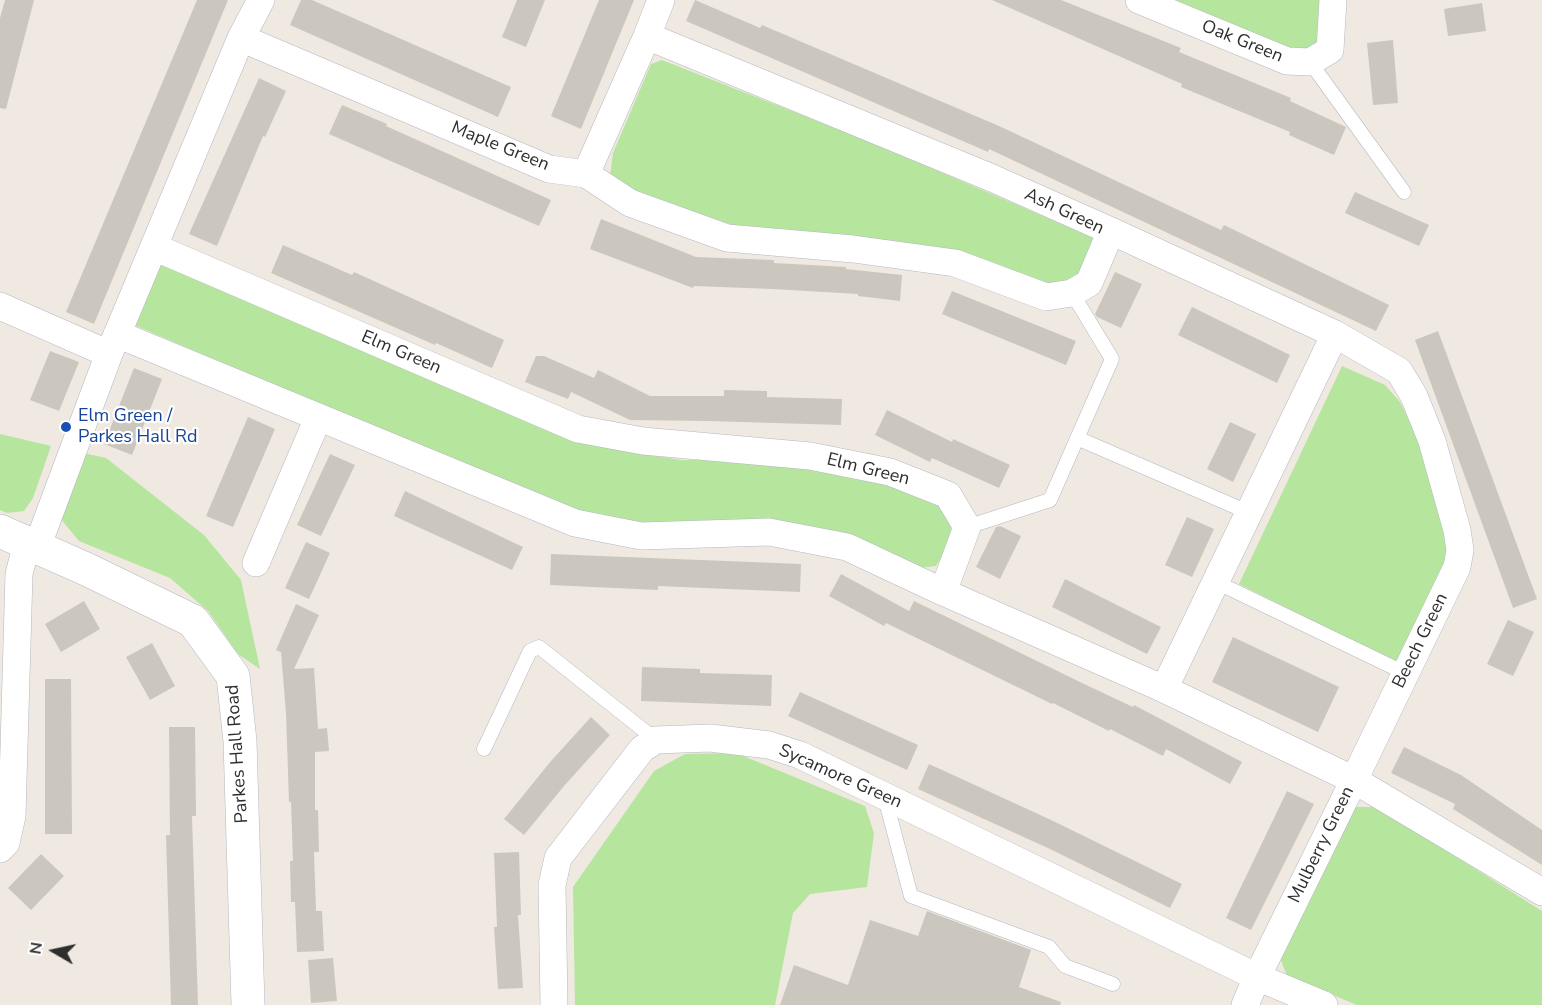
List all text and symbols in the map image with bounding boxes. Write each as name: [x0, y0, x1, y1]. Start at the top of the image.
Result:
street label: Oak Green: [1198, 16, 1286, 68]
street label: Maple Green: [448, 118, 552, 176]
street label: Ash Green: [1021, 184, 1107, 240]
street label: Elm Green: [358, 327, 444, 379]
place label: Elm Green / Parkes Hall Rd: [78, 406, 197, 448]
marker: Elm Green / Parkes Hall Rd: [59, 420, 73, 434]
street label: Elm Green: [824, 449, 912, 491]
street label: Beech Green: [1389, 590, 1453, 692]
street label: Parkes Hall Road: [222, 684, 254, 824]
street label: Sycamore Green: [775, 740, 905, 814]
street label: Mulberry Green: [1284, 783, 1360, 907]
north arrow: [24, 921, 84, 981]
text: N: [24, 941, 48, 956]

